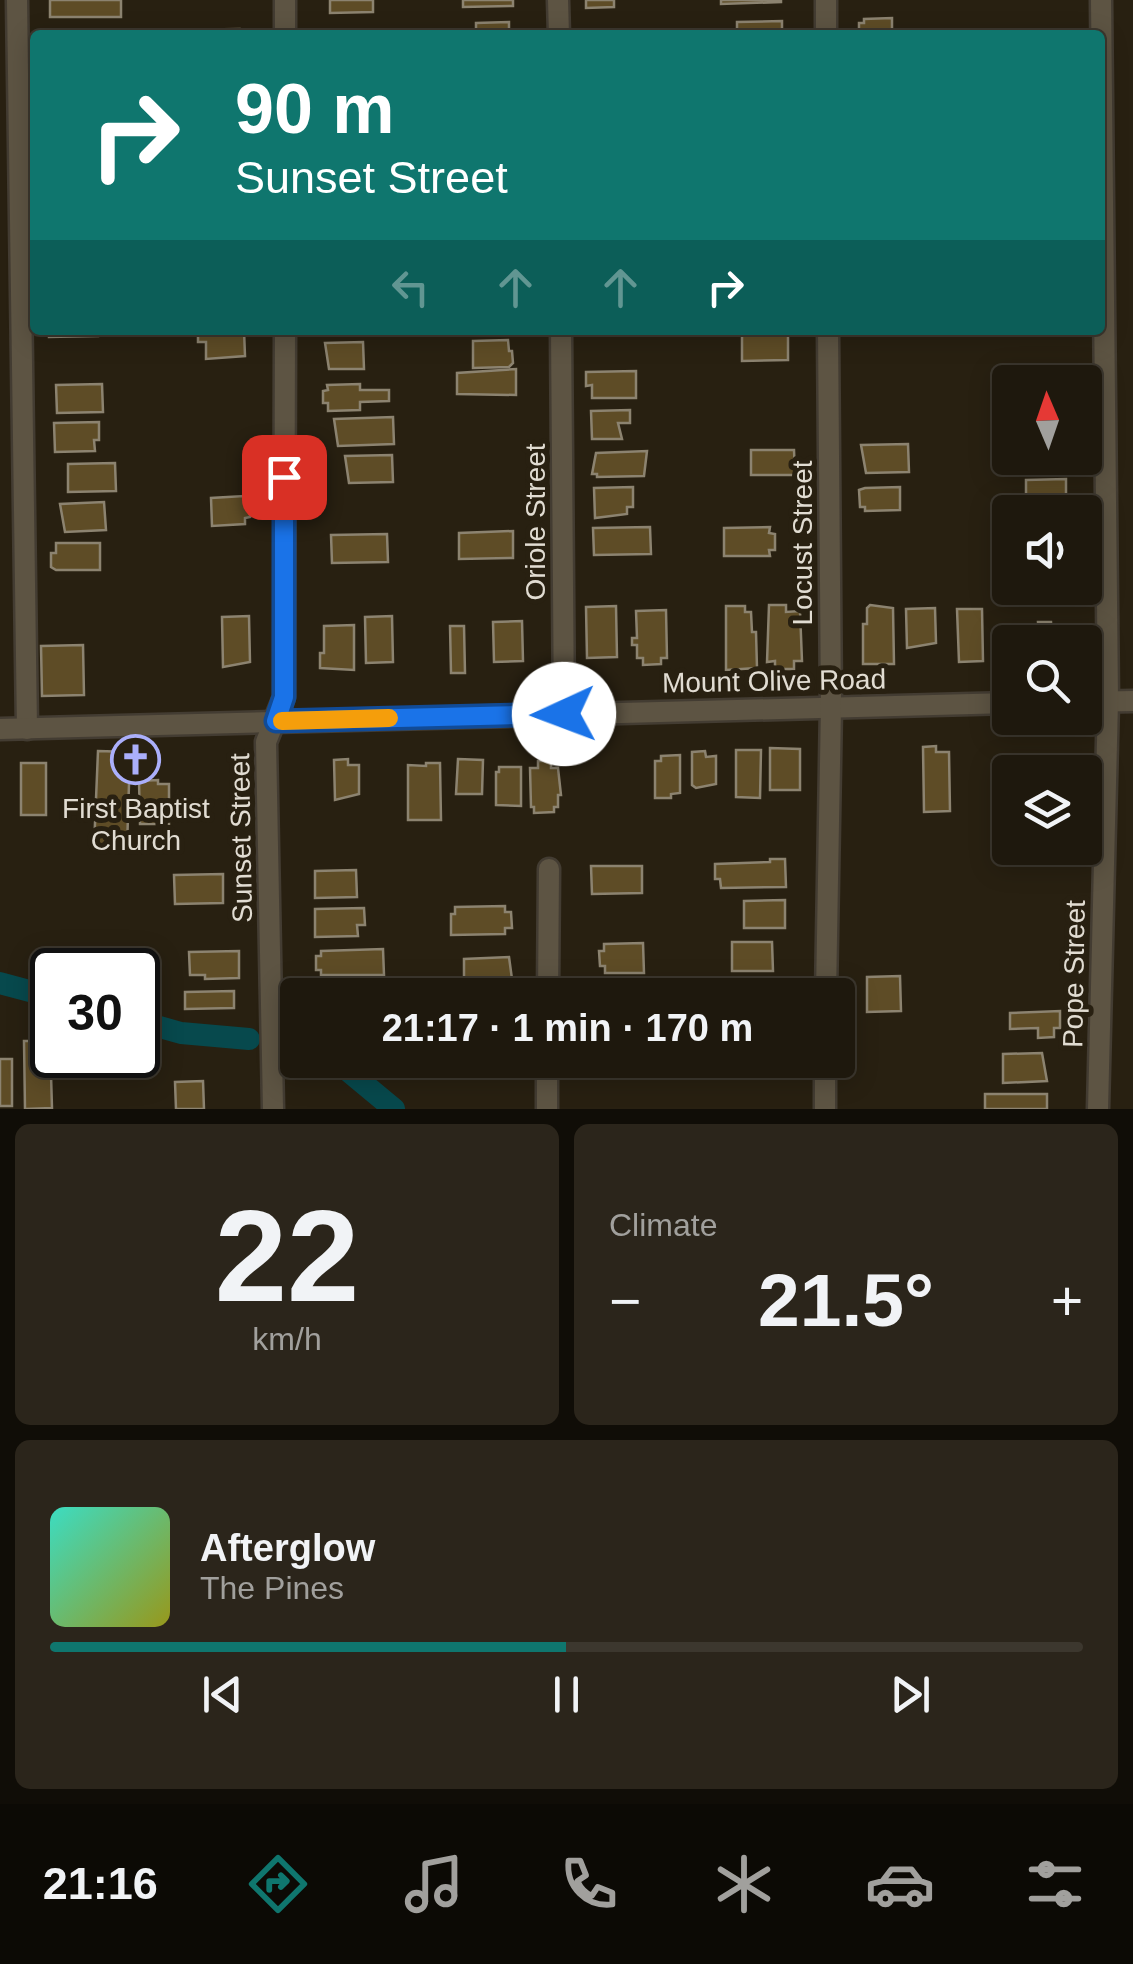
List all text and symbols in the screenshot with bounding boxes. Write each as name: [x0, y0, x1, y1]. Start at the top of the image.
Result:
icon: right: [70, 70, 200, 200]
text: 90 m: [235, 70, 395, 148]
text: Sunset Street: [235, 152, 508, 203]
icon: left: [383, 260, 438, 315]
icon: ahead: [488, 260, 543, 315]
icon: ahead: [593, 260, 648, 315]
icon: right: [698, 260, 753, 315]
north arrow: [992, 365, 1102, 475]
map controls: [992, 365, 1102, 865]
pin: [242, 435, 327, 520]
street label: Oriole Street: [520, 443, 551, 601]
icon: arrive: [257, 450, 312, 505]
street label: Locust Street: [787, 460, 818, 625]
button: sound: [992, 495, 1102, 605]
button: search: [992, 625, 1102, 735]
position arrow: [512, 662, 616, 766]
street label: Mount Olive Road: [662, 664, 886, 698]
church icon: First Baptist Church: [110, 734, 162, 786]
street label: Sunset Street: [224, 753, 258, 923]
button: layers: [992, 755, 1102, 865]
place label: First Baptist Church: [62, 793, 210, 856]
street label: Pope Street: [1057, 900, 1091, 1048]
speed limit sign: 30: [30, 948, 160, 1078]
text: 21:17 · 1 min · 170 m: [382, 1007, 753, 1049]
text: 22: [215, 1183, 359, 1329]
text: Climate: [609, 1207, 717, 1243]
text: 21.5°: [758, 1258, 934, 1342]
text: −: [609, 1270, 641, 1332]
text: +: [1051, 1270, 1083, 1332]
text: km/h: [252, 1321, 322, 1357]
text: Afterglow: [200, 1527, 375, 1569]
text: The Pines: [200, 1570, 344, 1606]
icon: previous: [195, 1667, 250, 1722]
icon: pause: [539, 1667, 594, 1722]
icon: next: [883, 1667, 938, 1722]
icon: directions: [243, 1849, 313, 1919]
icon: music: [399, 1849, 469, 1919]
icon: phone: [554, 1849, 624, 1919]
icon: climate: [709, 1849, 779, 1919]
icon: car: [865, 1849, 935, 1919]
icon: filters: [1020, 1849, 1090, 1919]
text: 21:16: [43, 1858, 158, 1909]

